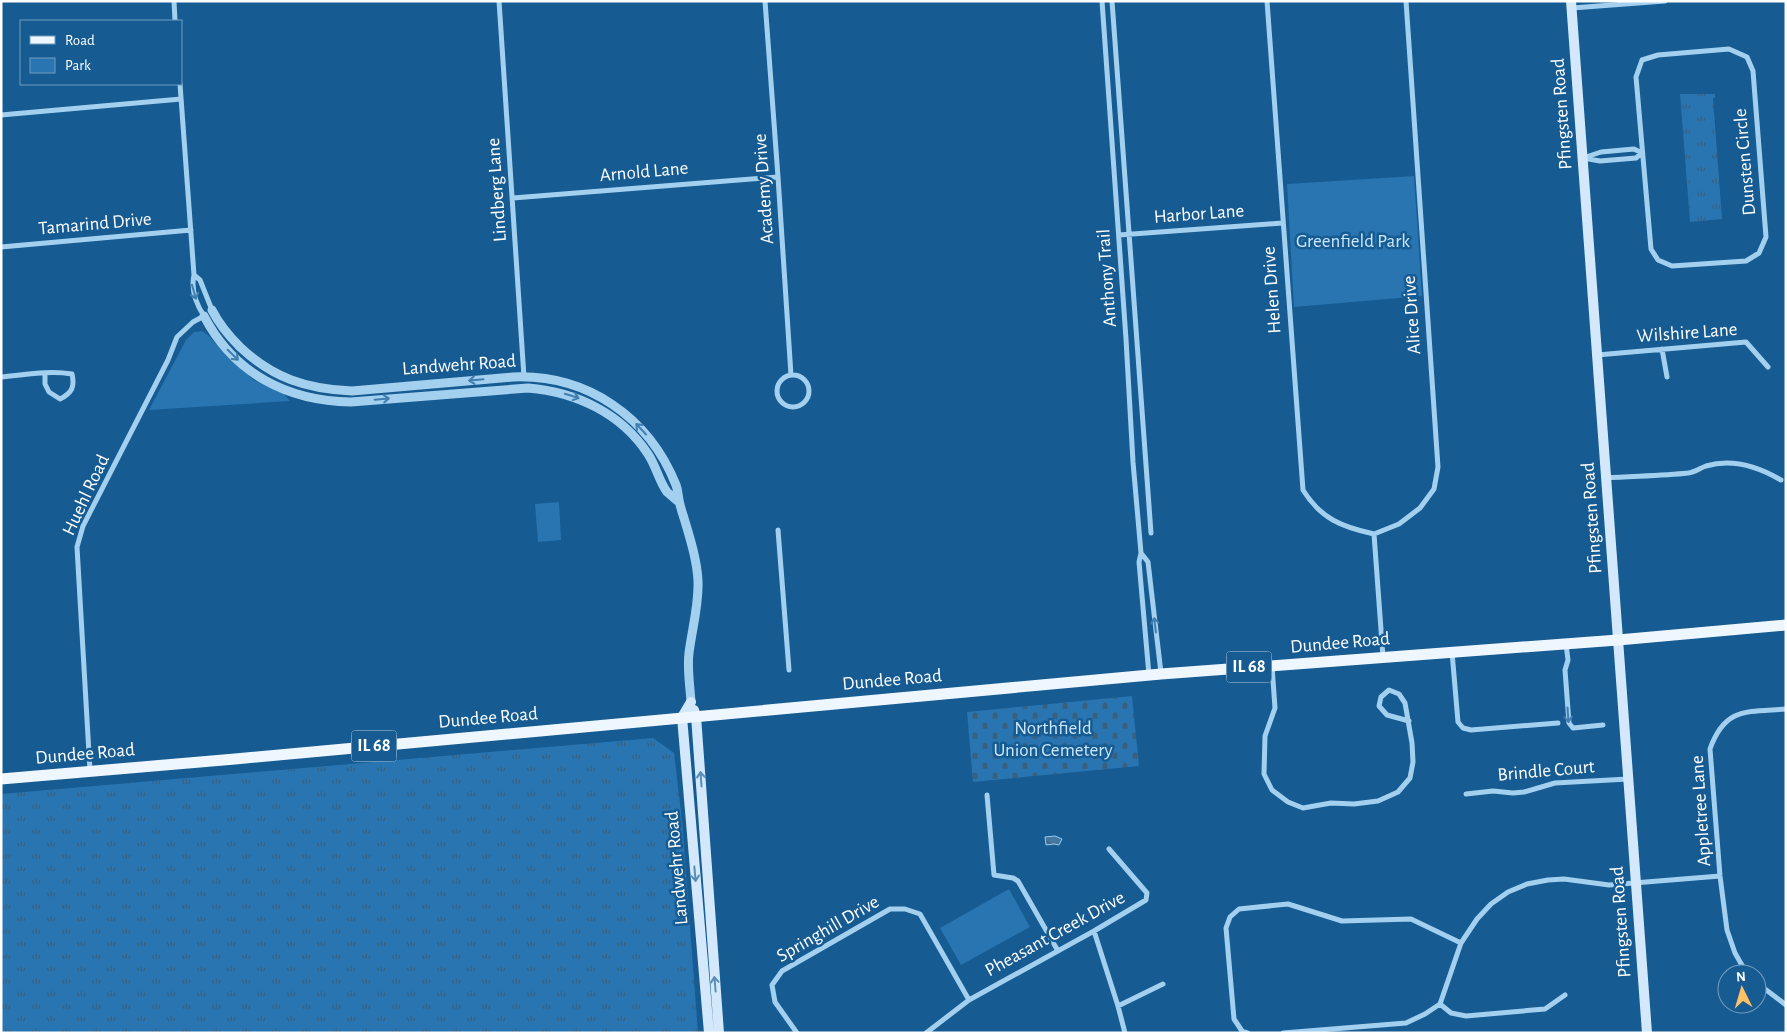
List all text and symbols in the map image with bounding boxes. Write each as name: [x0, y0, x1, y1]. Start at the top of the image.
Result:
legend: [20, 20, 182, 85]
text: Road: [65, 33, 95, 48]
street label: Pfingsten Road: [1549, 57, 1575, 170]
text: Park: [65, 58, 91, 73]
street label: Dunsten Circle: [1731, 108, 1759, 216]
street label: Academy Drive: [751, 133, 777, 245]
street label: Lindberg Lane: [484, 137, 510, 243]
street label: Arnold Lane: [599, 159, 689, 185]
street label: Harbor Lane: [1153, 201, 1245, 227]
street label: Tamarind Drive: [38, 210, 152, 238]
street label: Anthony Trail: [1094, 228, 1120, 328]
park label: Greenfield Park: [1296, 232, 1410, 251]
street label: Helen Drive: [1259, 246, 1285, 334]
street label: Alice Drive: [1400, 275, 1424, 355]
one-way arrow: [190, 284, 200, 300]
street label: Wilshire Lane: [1636, 320, 1738, 346]
one-way arrow: [226, 349, 239, 361]
street label: Landwehr Road: [401, 352, 517, 378]
one-way arrow: [468, 376, 484, 385]
one-way arrow: [563, 392, 579, 402]
one-way arrow: [374, 394, 390, 404]
one-way arrow: [635, 422, 647, 435]
street label: Huehl Road: [59, 452, 113, 538]
street label: Pfingsten Road: [1579, 461, 1605, 574]
one-way arrow: [1150, 618, 1160, 634]
street label: Dundee Road: [1289, 629, 1391, 657]
road number: IL 68: [1226, 652, 1272, 682]
street label: Dundee Road: [841, 666, 943, 694]
street label: Dundee Road: [437, 704, 539, 732]
one-way arrow: [1564, 707, 1573, 723]
park label: Northfield Union Cemetery: [993, 719, 1113, 760]
road number: IL 68: [352, 730, 396, 761]
street label: Dundee Road: [34, 740, 136, 768]
street label: Appletree Lane: [1688, 755, 1714, 867]
street label: Brindle Court: [1497, 757, 1595, 785]
one-way arrow: [696, 771, 706, 787]
street label: Landwehr Road: [663, 810, 691, 926]
street label: Pfingsten Road: [1608, 865, 1634, 978]
one-way arrow: [691, 866, 700, 882]
street label: Pheasant Creek Drive: [982, 888, 1128, 980]
street label: Springhill Drive: [774, 892, 882, 966]
north arrow: [1717, 964, 1767, 1014]
text: N: [1735, 970, 1746, 984]
one-way arrow: [710, 976, 719, 992]

